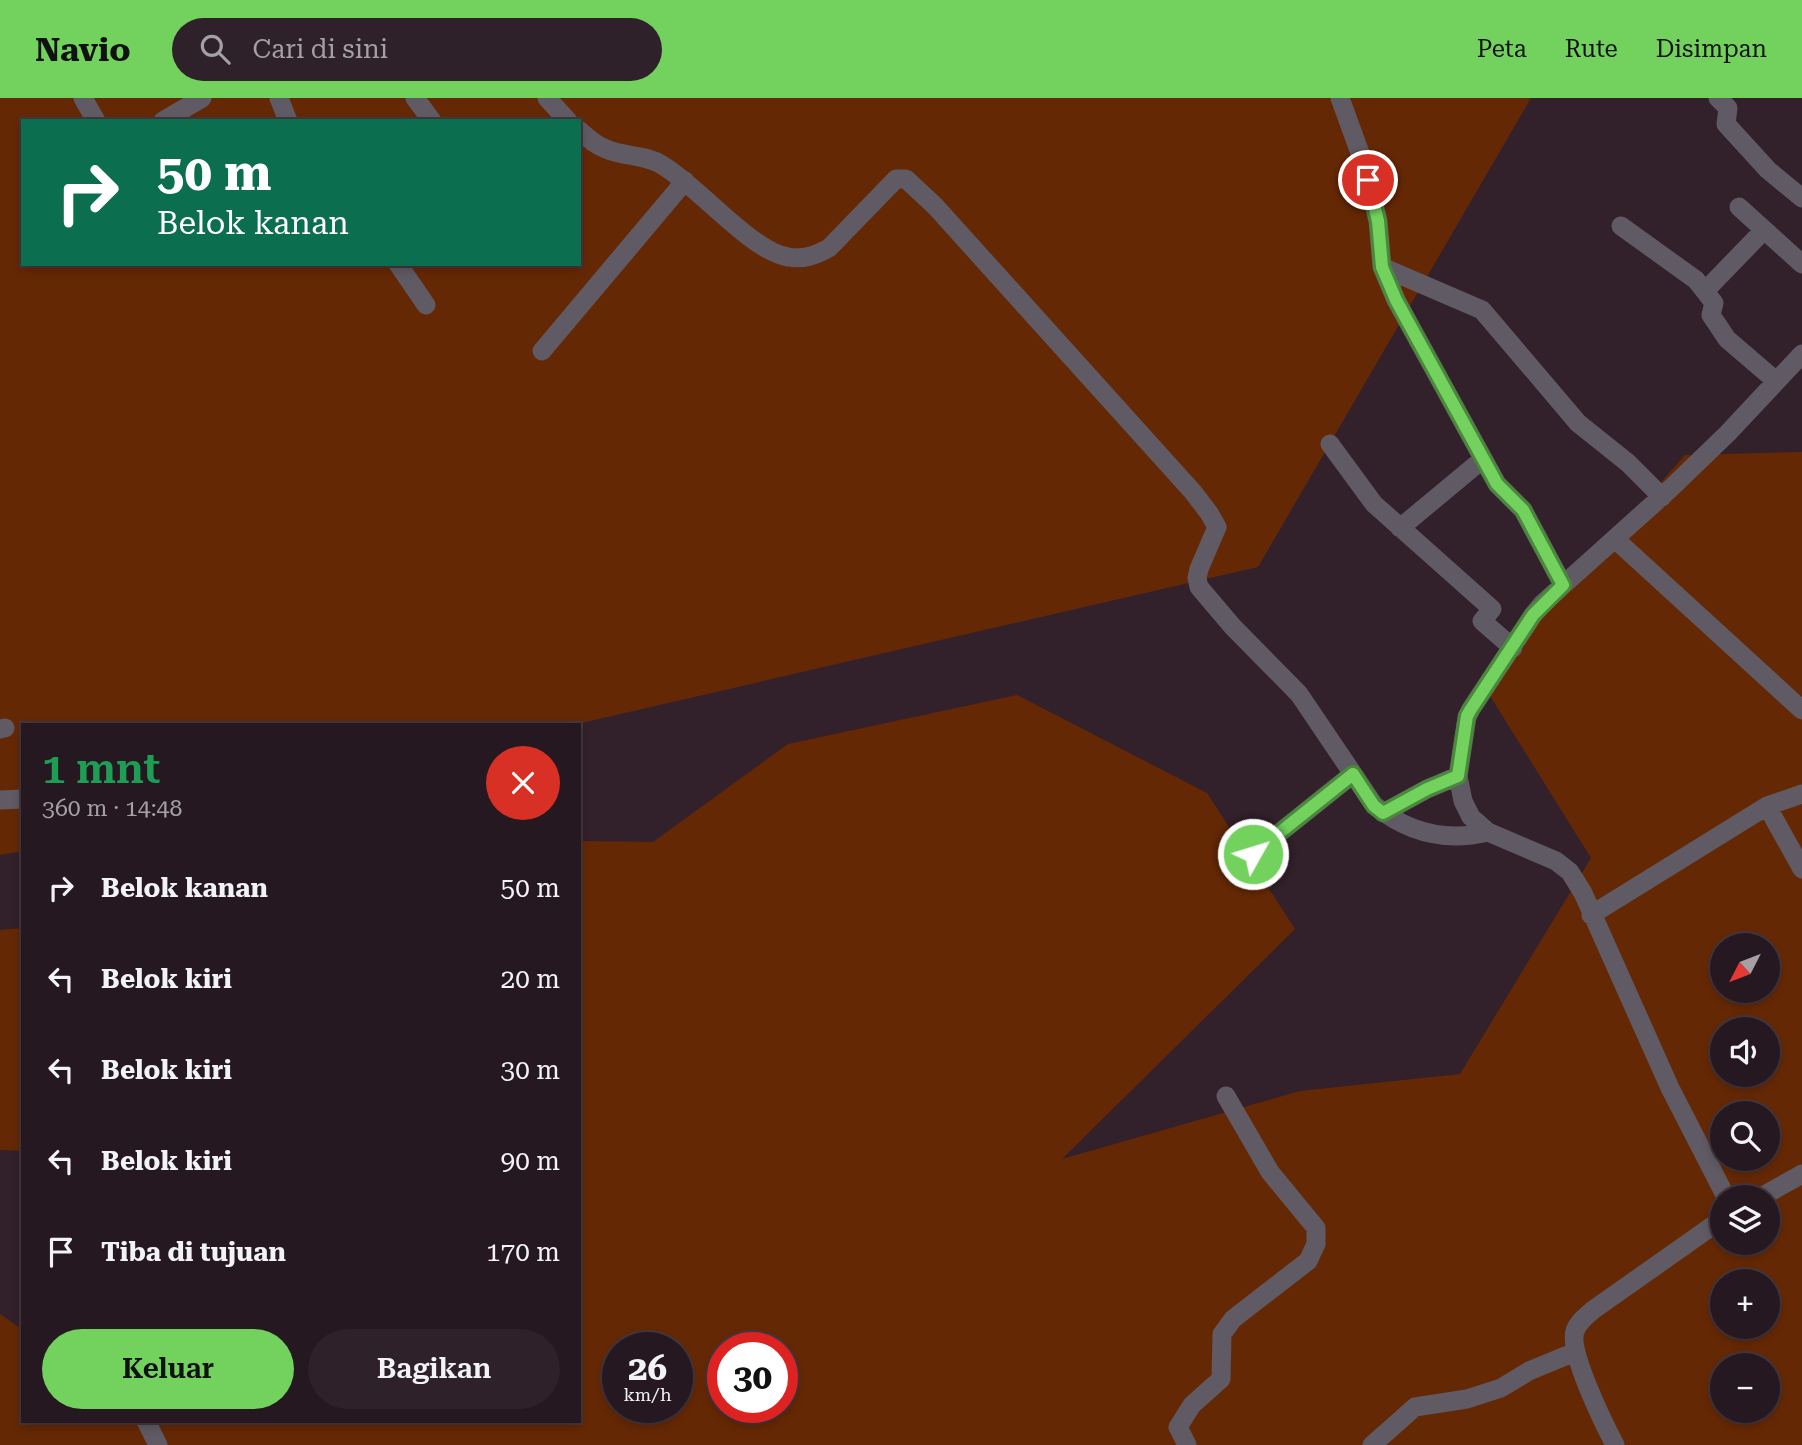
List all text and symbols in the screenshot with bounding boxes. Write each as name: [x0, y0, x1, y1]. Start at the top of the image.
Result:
search box: [172, 18, 662, 81]
text: Navio: [35, 30, 130, 69]
icon: search: [196, 30, 234, 68]
text: Cari di sini: [252, 34, 388, 64]
text: Peta: [1477, 35, 1527, 63]
text: Rute: [1565, 35, 1618, 63]
text: Disimpan: [1656, 35, 1767, 63]
text: 50 m: [157, 145, 272, 202]
icon: right: [42, 147, 133, 238]
pin: [1338, 150, 1398, 210]
icon: arrive: [1349, 161, 1387, 199]
text: Belok kanan: [157, 204, 349, 242]
text: 1 mnt: [42, 744, 160, 793]
button: close: [486, 746, 560, 820]
text: 360 m · 14:48: [42, 795, 182, 822]
position arrow: [1216, 817, 1290, 891]
icon: right: [42, 869, 80, 907]
text: Belok kanan: [101, 873, 268, 903]
text: 50 m: [501, 873, 560, 903]
north arrow: [1710, 933, 1780, 1003]
map controls: [1710, 933, 1780, 1423]
icon: left: [42, 960, 80, 998]
text: Belok kiri: [101, 964, 232, 994]
text: 20 m: [501, 964, 560, 994]
button: sound: [1710, 1017, 1780, 1087]
icon: left: [42, 1051, 80, 1089]
text: Belok kiri: [101, 1055, 232, 1085]
text: 30 m: [501, 1055, 560, 1085]
button: search: [1710, 1101, 1780, 1171]
icon: left: [42, 1142, 80, 1180]
text: Belok kiri: [101, 1146, 232, 1176]
text: 90 m: [501, 1146, 560, 1176]
button: layers: [1710, 1185, 1780, 1255]
icon: arrive: [42, 1233, 80, 1271]
text: Tiba di tujuan: [101, 1237, 286, 1267]
text: 170 m: [486, 1237, 560, 1267]
button: +: [1710, 1269, 1780, 1339]
button: Keluar: [42, 1329, 294, 1409]
button: Bagikan: [308, 1329, 560, 1409]
speed limit sign: 30: [707, 1332, 798, 1423]
text: 26: [628, 1348, 667, 1389]
button: −: [1710, 1353, 1780, 1423]
text: km/h: [623, 1384, 672, 1405]

